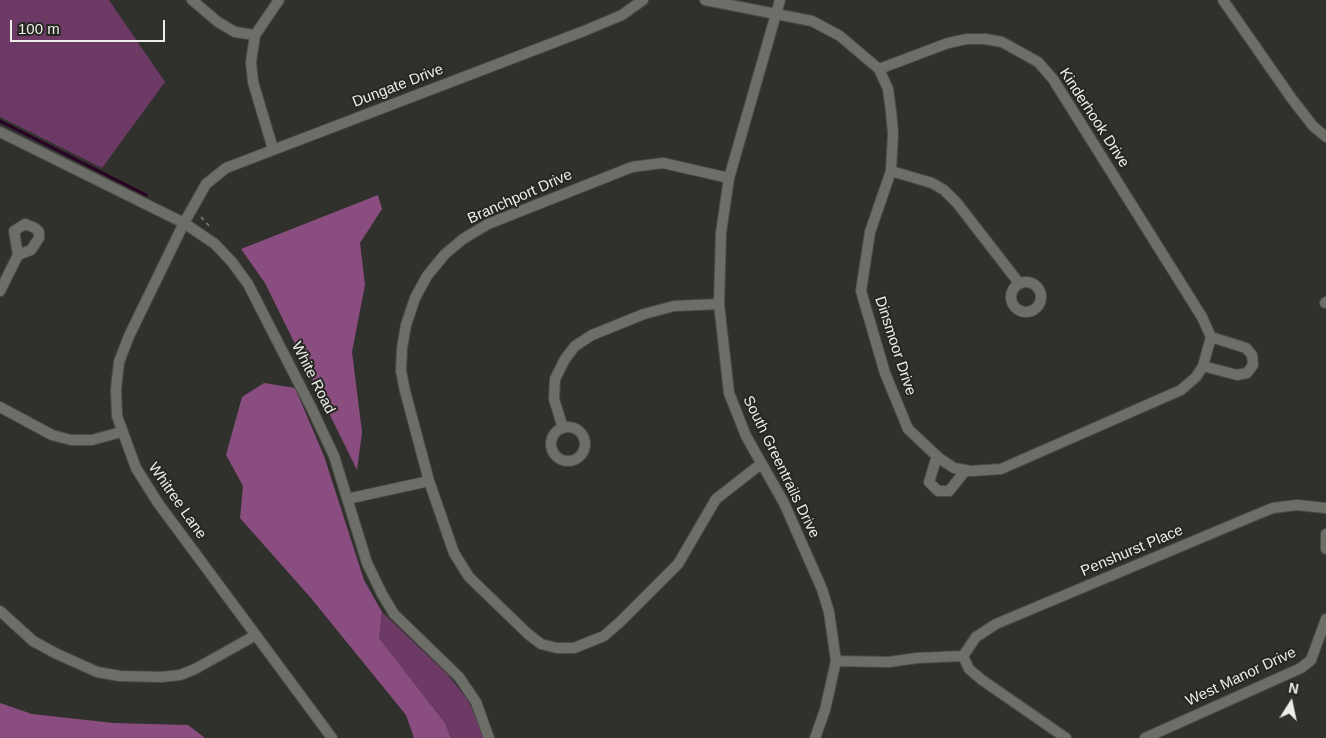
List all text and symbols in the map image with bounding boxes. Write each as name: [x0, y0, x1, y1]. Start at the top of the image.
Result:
scale bar: [12, 10, 168, 42]
text: 100 m: [18, 20, 60, 37]
street label: Dungate Drive: [350, 60, 446, 112]
street label: Kinderhook Drive: [1055, 65, 1133, 171]
street label: Branchport Drive: [465, 166, 575, 228]
street label: Dinsmoor Drive: [870, 294, 920, 398]
street label: White Road: [287, 339, 339, 417]
street label: South Greentrails Drive: [739, 393, 823, 541]
street label: Whitree Lane: [144, 459, 210, 543]
street label: Penshurst Place: [1078, 521, 1186, 581]
street label: West Manor Drive: [1183, 644, 1299, 710]
north arrow: [1266, 678, 1316, 728]
text: N: [1287, 679, 1300, 697]

